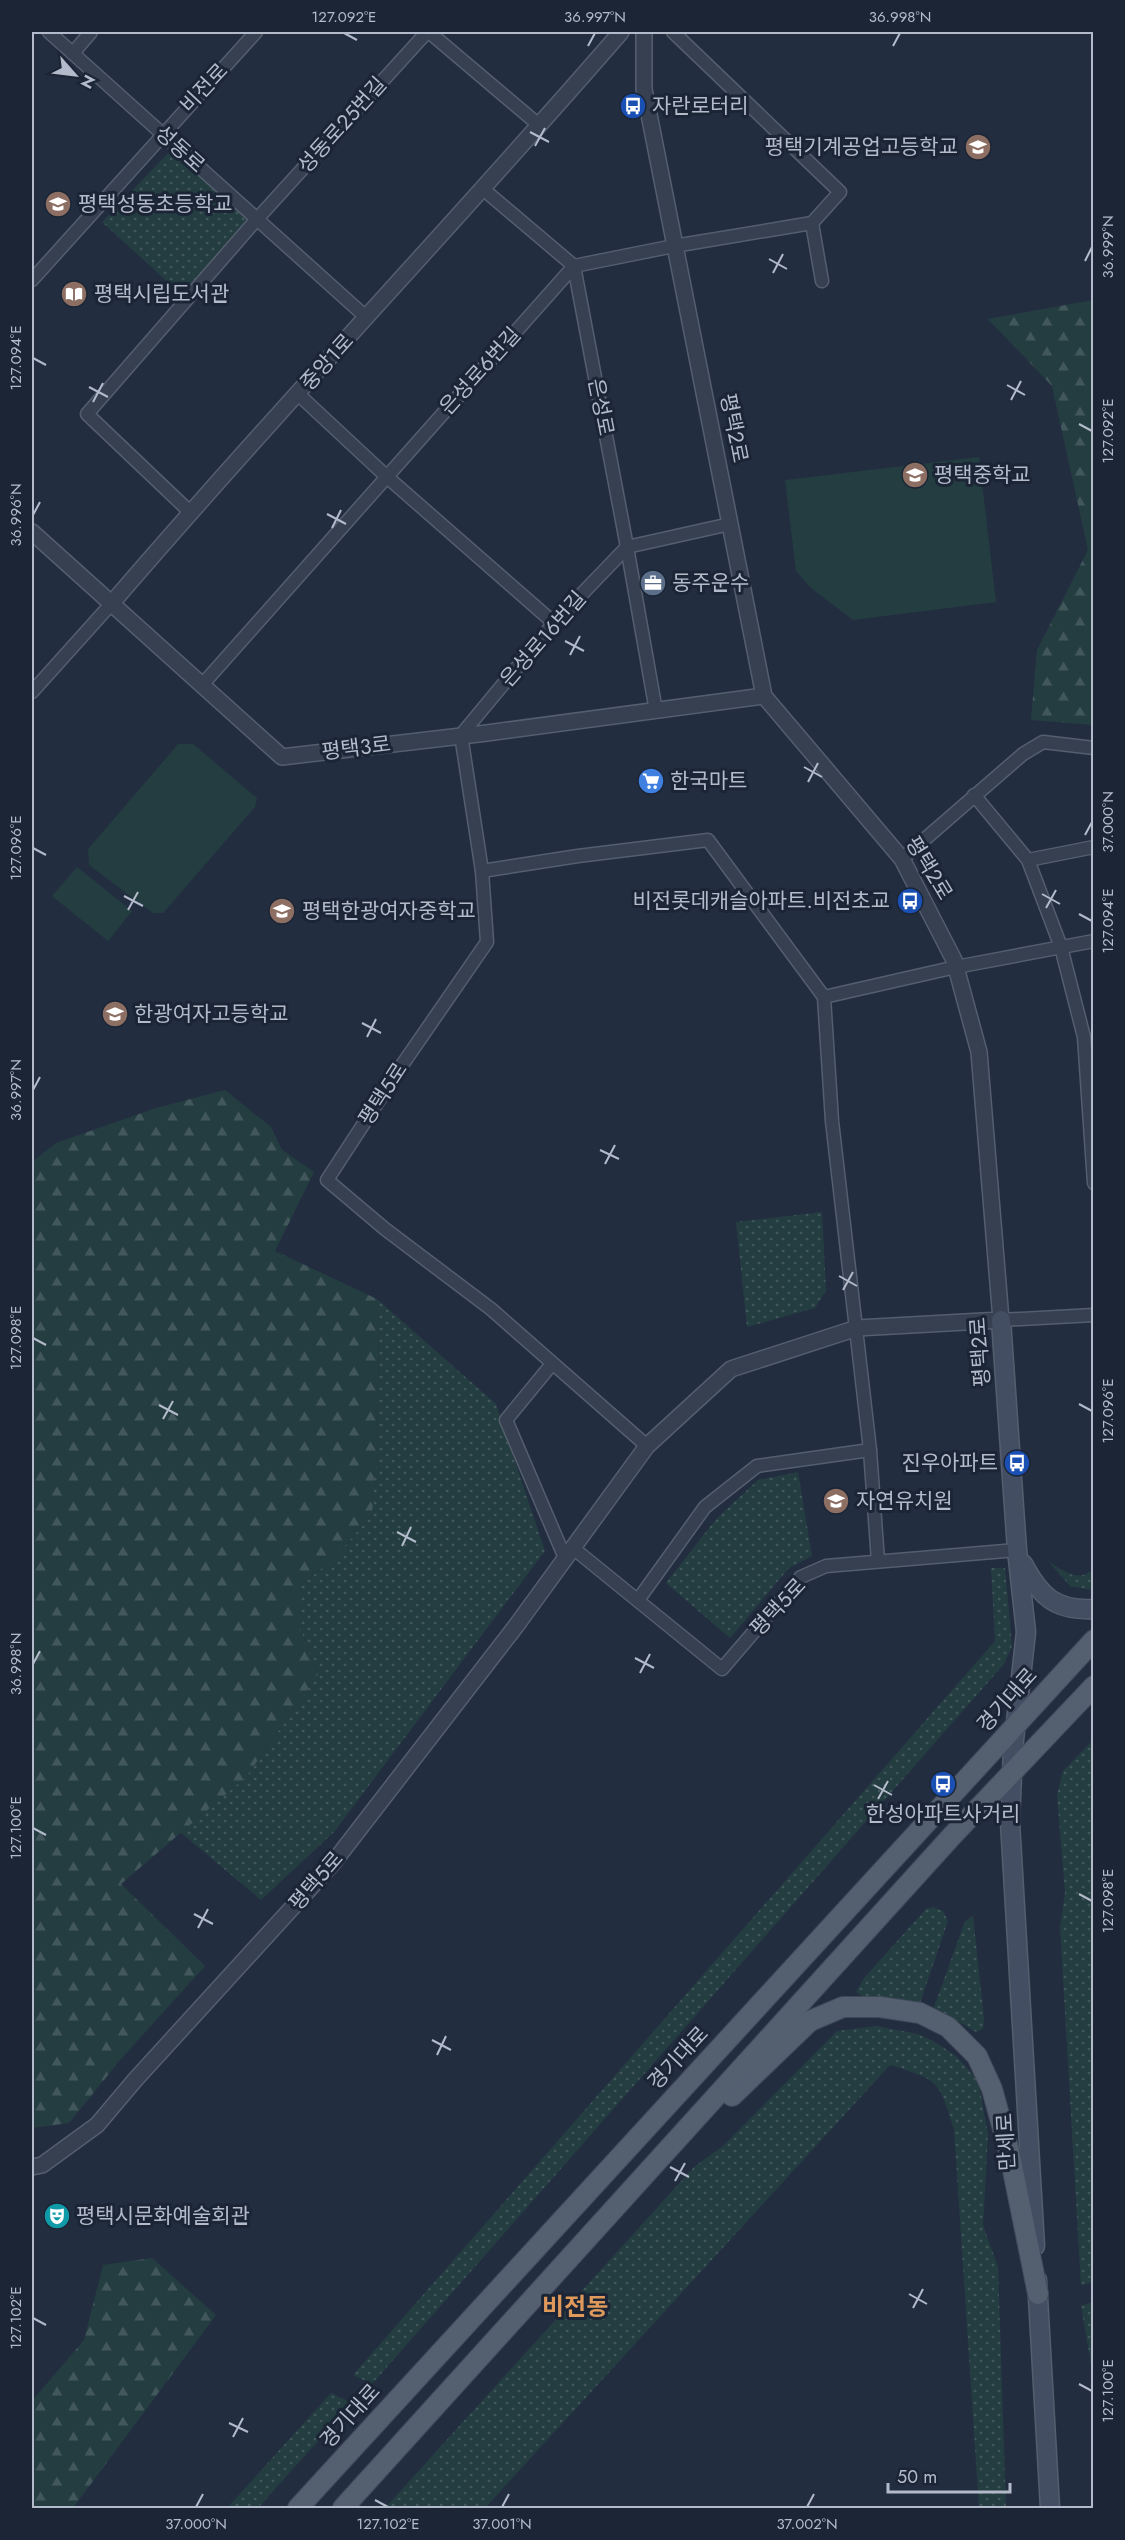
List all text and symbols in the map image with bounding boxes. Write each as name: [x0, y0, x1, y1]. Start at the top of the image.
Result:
text: 127.092°E: [312, 6, 376, 28]
text: 36.997°N: [564, 6, 626, 28]
text: 36.998°N: [869, 6, 931, 28]
north arrow: [45, 45, 105, 105]
street label: 비전로: [173, 57, 235, 119]
street label: 성동로25번길: [291, 70, 393, 180]
text: N: [75, 71, 101, 93]
bus stop icon: 자란로터리: [618, 91, 648, 121]
place label: 자란로터리: [652, 91, 749, 121]
street label: 성동로: [148, 118, 212, 180]
place label: 평택기계공업고등학교: [765, 132, 958, 162]
school or university icon: 평택기계공업고등학교: [963, 132, 993, 162]
school or university icon: 평택성동초등학교: [43, 189, 73, 219]
place label: 평택성동초등학교: [78, 189, 233, 219]
text: 36.999°N: [1097, 215, 1119, 279]
library icon: 평택시립도서관: [59, 279, 89, 309]
place label: 평택시립도서관: [94, 279, 229, 309]
street label: 은성로6번길: [432, 321, 528, 421]
text: 127.094°E: [5, 326, 27, 390]
street label: 중앙1로: [293, 327, 361, 397]
street label: 은성로: [581, 376, 621, 438]
street label: 평택2로: [713, 391, 755, 465]
text: 127.092°E: [1097, 399, 1119, 463]
school or university icon: 평택중학교: [900, 460, 930, 490]
place label: 평택중학교: [934, 460, 1031, 490]
text: 36.996°N: [5, 483, 27, 547]
office icon: 동주운수: [638, 568, 668, 598]
place label: 동주운수: [672, 568, 749, 598]
street label: 은성로16번길: [493, 585, 593, 693]
street label: 평택3로: [320, 729, 392, 767]
supermarket icon: 한국마트: [636, 766, 666, 796]
place label: 한국마트: [670, 766, 747, 796]
text: 37.000°N: [1097, 791, 1119, 853]
text: 127.096°E: [5, 816, 27, 880]
street label: 평택2로: [898, 830, 960, 906]
place label: 비전롯데캐슬아파트.비전초교: [633, 886, 890, 916]
bus stop icon: 비전롯데캐슬아파트.비전초교: [895, 886, 925, 916]
text: 127.094°E: [1097, 889, 1119, 953]
school or university icon: 평택한광여자중학교: [267, 896, 297, 926]
place label: 평택한광여자중학교: [302, 896, 476, 926]
school or university icon: 한광여자고등학교: [100, 999, 130, 1029]
place label: 한광여자고등학교: [134, 999, 289, 1029]
street label: 평택5로: [351, 1057, 415, 1131]
text: 36.997°N: [5, 1059, 27, 1121]
text: 127.098°E: [5, 1306, 27, 1370]
street label: 평택2로: [963, 1316, 997, 1388]
text: 127.096°E: [1097, 1379, 1119, 1443]
place label: 진우아파트: [901, 1448, 998, 1478]
bus stop icon: 진우아파트: [1002, 1448, 1032, 1478]
school or university icon: 자연유치원: [821, 1486, 851, 1516]
place label: 자연유치원: [856, 1486, 953, 1516]
street label: 평택5로: [743, 1571, 813, 1643]
text: 36.998°N: [5, 1633, 27, 1695]
street label: 경기대로: [970, 1661, 1044, 1739]
bus stop icon: 한성아파트사거리: [928, 1769, 958, 1799]
text: 127.100°E: [5, 1796, 27, 1860]
place label: 한성아파트사거리: [866, 1799, 1020, 1829]
street label: 평택5로: [282, 1845, 350, 1917]
text: 127.098°E: [1097, 1869, 1119, 1933]
street label: 경기대로: [641, 2020, 715, 2096]
street label: 만세로: [990, 2112, 1022, 2172]
theatre icon: 평택시문화예술회관: [42, 2201, 72, 2231]
place label: 평택시문화예술회관: [76, 2201, 250, 2231]
text: 127.102°E: [5, 2287, 27, 2349]
district label: 비전동: [542, 2289, 608, 2324]
text: 127.100°E: [1097, 2359, 1119, 2423]
street label: 경기대로: [313, 2377, 387, 2455]
scale bar: [888, 2456, 1010, 2494]
text: 50 m: [897, 2464, 937, 2490]
text: 37.000°N: [165, 2513, 227, 2535]
text: 127.102°E: [357, 2513, 419, 2535]
text: 37.001°N: [472, 2513, 532, 2535]
text: 37.002°N: [776, 2513, 838, 2535]

